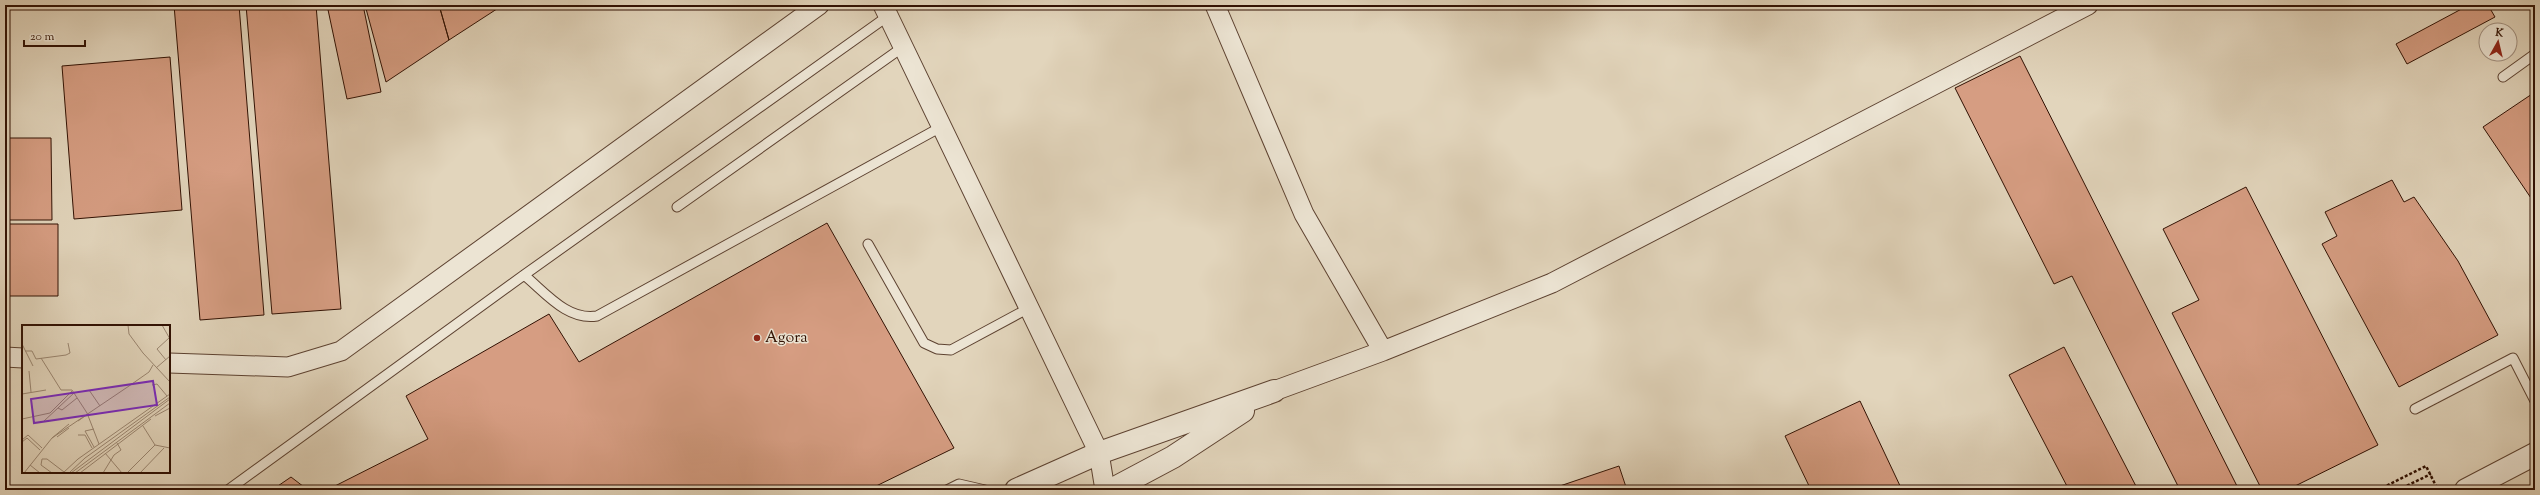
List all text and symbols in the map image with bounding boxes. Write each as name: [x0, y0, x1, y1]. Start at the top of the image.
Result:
scale bar: [24, 22, 85, 48]
north arrow: [2478, 22, 2518, 62]
text: K: [2493, 24, 2504, 42]
text: 20 m: [30, 28, 55, 46]
inset map: [22, 325, 170, 473]
place label: Agora: [765, 327, 808, 350]
marker: Agora: [752, 333, 762, 343]

